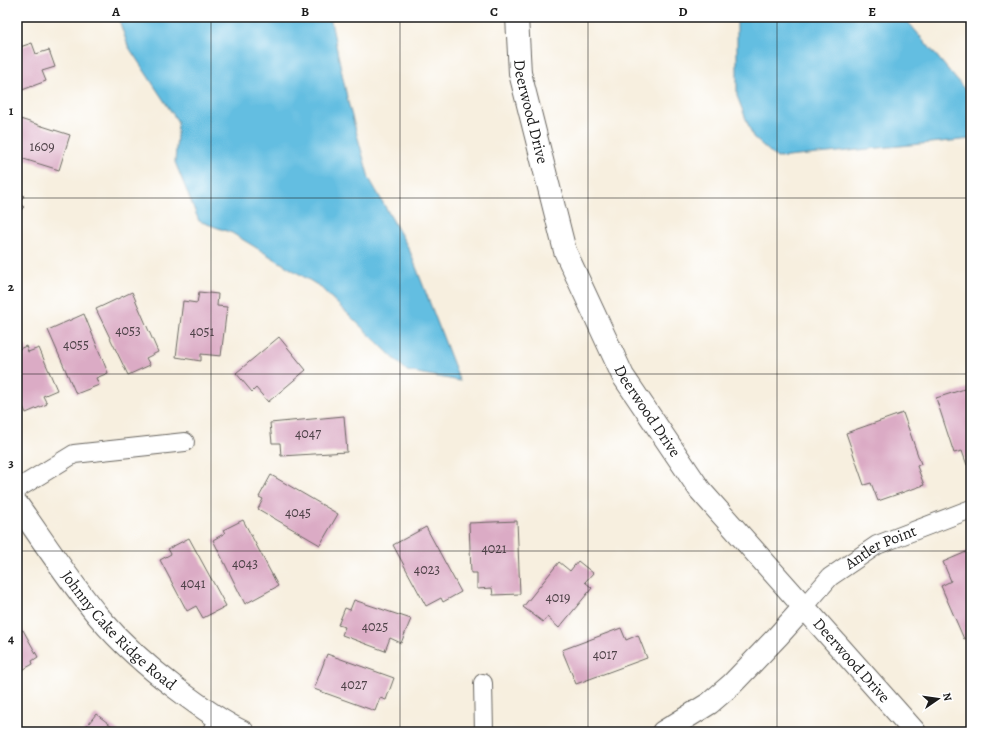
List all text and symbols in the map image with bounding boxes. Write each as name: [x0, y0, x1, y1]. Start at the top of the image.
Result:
text: A: [111, 3, 121, 20]
text: B: [301, 3, 309, 20]
text: C: [490, 3, 498, 20]
text: D: [678, 3, 688, 20]
text: E: [868, 3, 876, 20]
street label: Deerwood Drive: [508, 59, 554, 166]
text: 1: [9, 102, 14, 119]
house number: 1609: [29, 137, 55, 156]
text: 2: [8, 278, 15, 295]
house number: 4053: [115, 321, 141, 340]
house number: 4051: [190, 322, 215, 341]
house number: 4055: [63, 335, 89, 354]
street label: Deerwood Drive: [608, 362, 686, 462]
house number: 4047: [295, 424, 321, 443]
text: 3: [8, 454, 14, 471]
house number: 4045: [285, 503, 311, 522]
street label: Antler Point: [840, 520, 920, 575]
house number: 4021: [481, 539, 507, 558]
house number: 4043: [232, 554, 258, 573]
house number: 4023: [414, 560, 440, 579]
street label: Johnny Cake Ridge Road: [56, 566, 181, 696]
house number: 4041: [181, 574, 206, 593]
house number: 4019: [546, 588, 570, 607]
street label: Deerwood Drive: [808, 613, 895, 708]
house number: 4025: [362, 617, 388, 636]
text: 4: [8, 630, 14, 647]
house number: 4017: [593, 645, 617, 664]
house number: 4027: [341, 675, 367, 694]
north arrow: [918, 679, 958, 719]
text: N: [939, 691, 955, 702]

